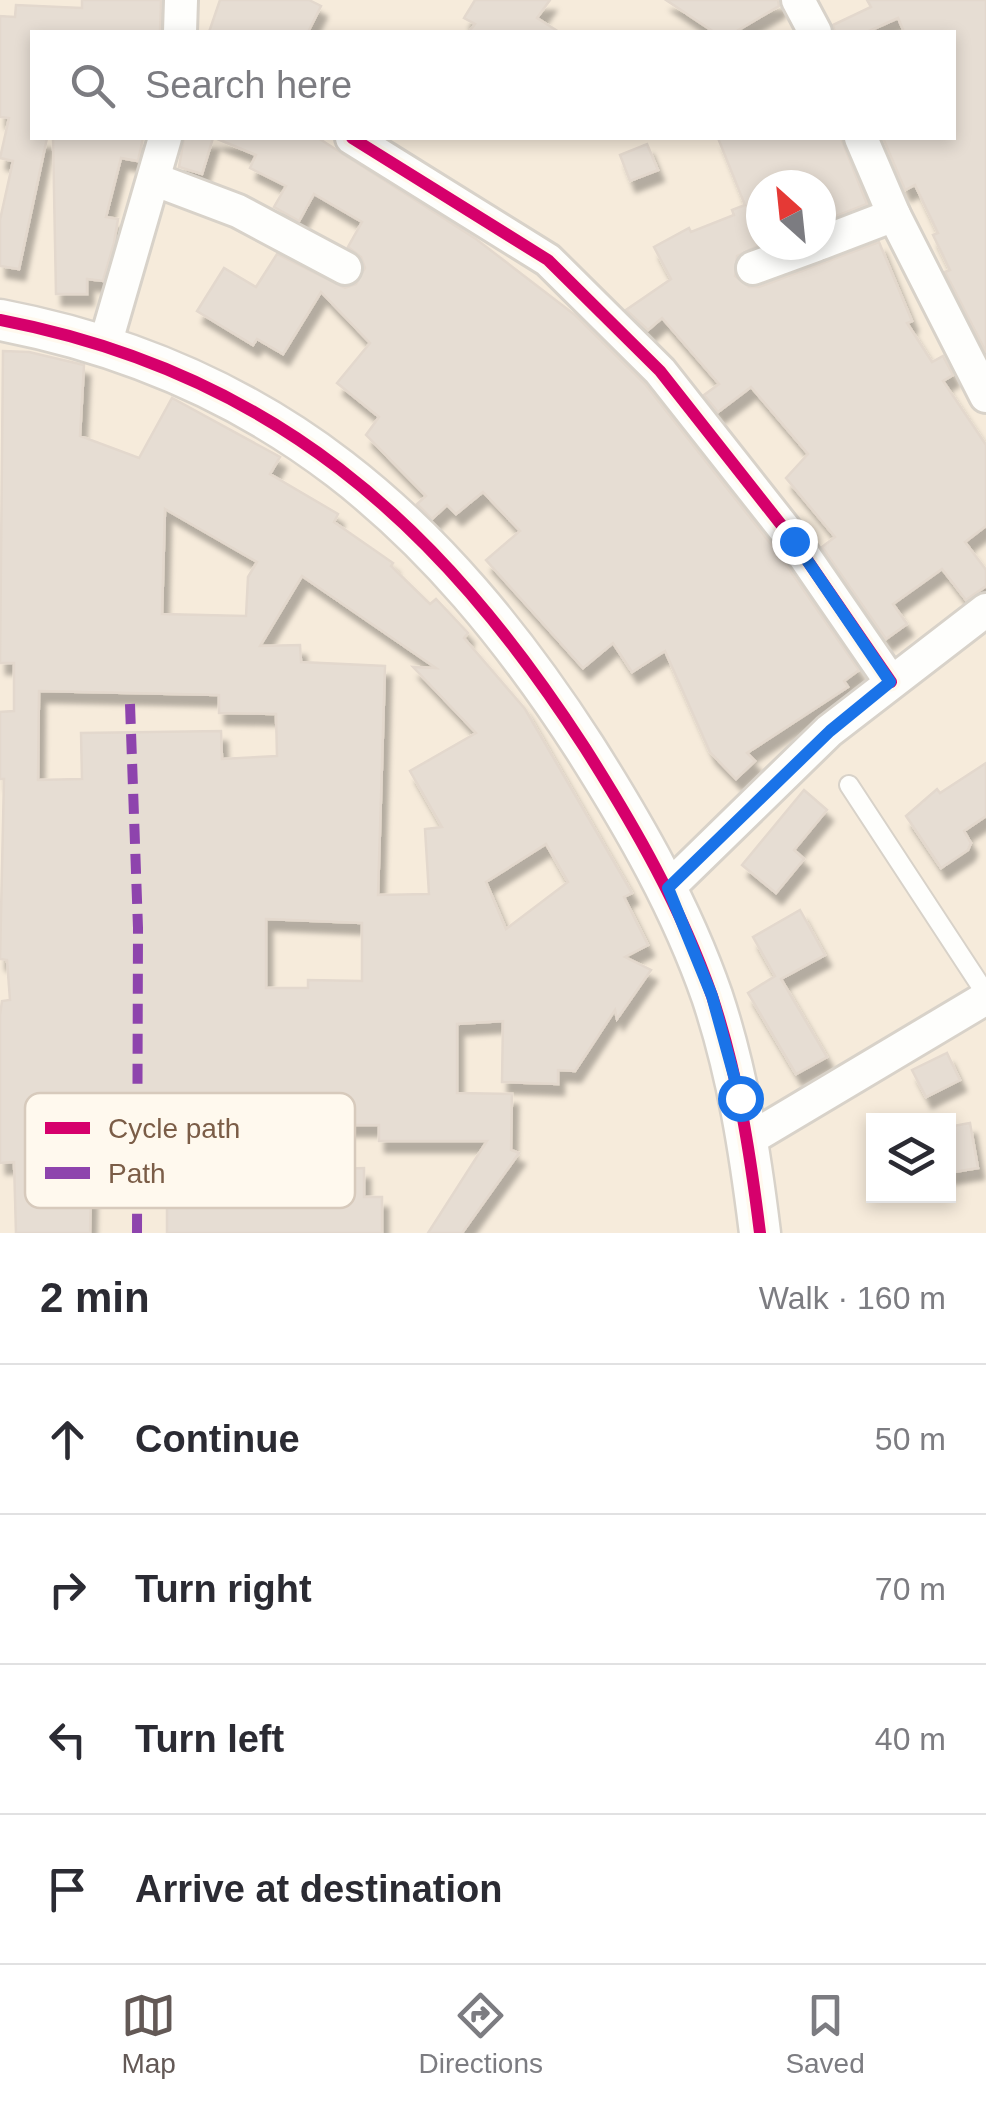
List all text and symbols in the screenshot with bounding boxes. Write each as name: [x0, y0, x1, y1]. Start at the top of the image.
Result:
search box: [30, 30, 956, 140]
icon: search: [65, 58, 120, 113]
text: Search here: [145, 64, 352, 106]
north arrow: [746, 170, 836, 260]
route end: [772, 519, 818, 565]
route start: [718, 1076, 764, 1122]
legend: [25, 1093, 355, 1208]
text: Cycle path: [108, 1113, 240, 1144]
map controls: [866, 1113, 956, 1203]
button: layers: [866, 1113, 956, 1203]
text: Path: [108, 1158, 166, 1189]
text: 2 min: [40, 1274, 150, 1321]
text: Walk · 160 m: [759, 1280, 946, 1316]
icon: ahead: [40, 1412, 95, 1467]
text: Continue: [135, 1418, 300, 1460]
text: 50 m: [875, 1421, 946, 1457]
icon: right: [40, 1562, 95, 1617]
text: Turn right: [135, 1568, 312, 1610]
text: 70 m: [875, 1571, 946, 1607]
icon: left: [40, 1712, 95, 1767]
text: Turn left: [135, 1718, 284, 1760]
text: 40 m: [875, 1721, 946, 1757]
icon: arrive: [40, 1862, 95, 1917]
text: Arrive at destination: [135, 1868, 502, 1910]
tab: Map: [121, 1988, 176, 2080]
tab: Directions: [419, 1988, 543, 2080]
tab: Saved: [785, 1988, 865, 2080]

